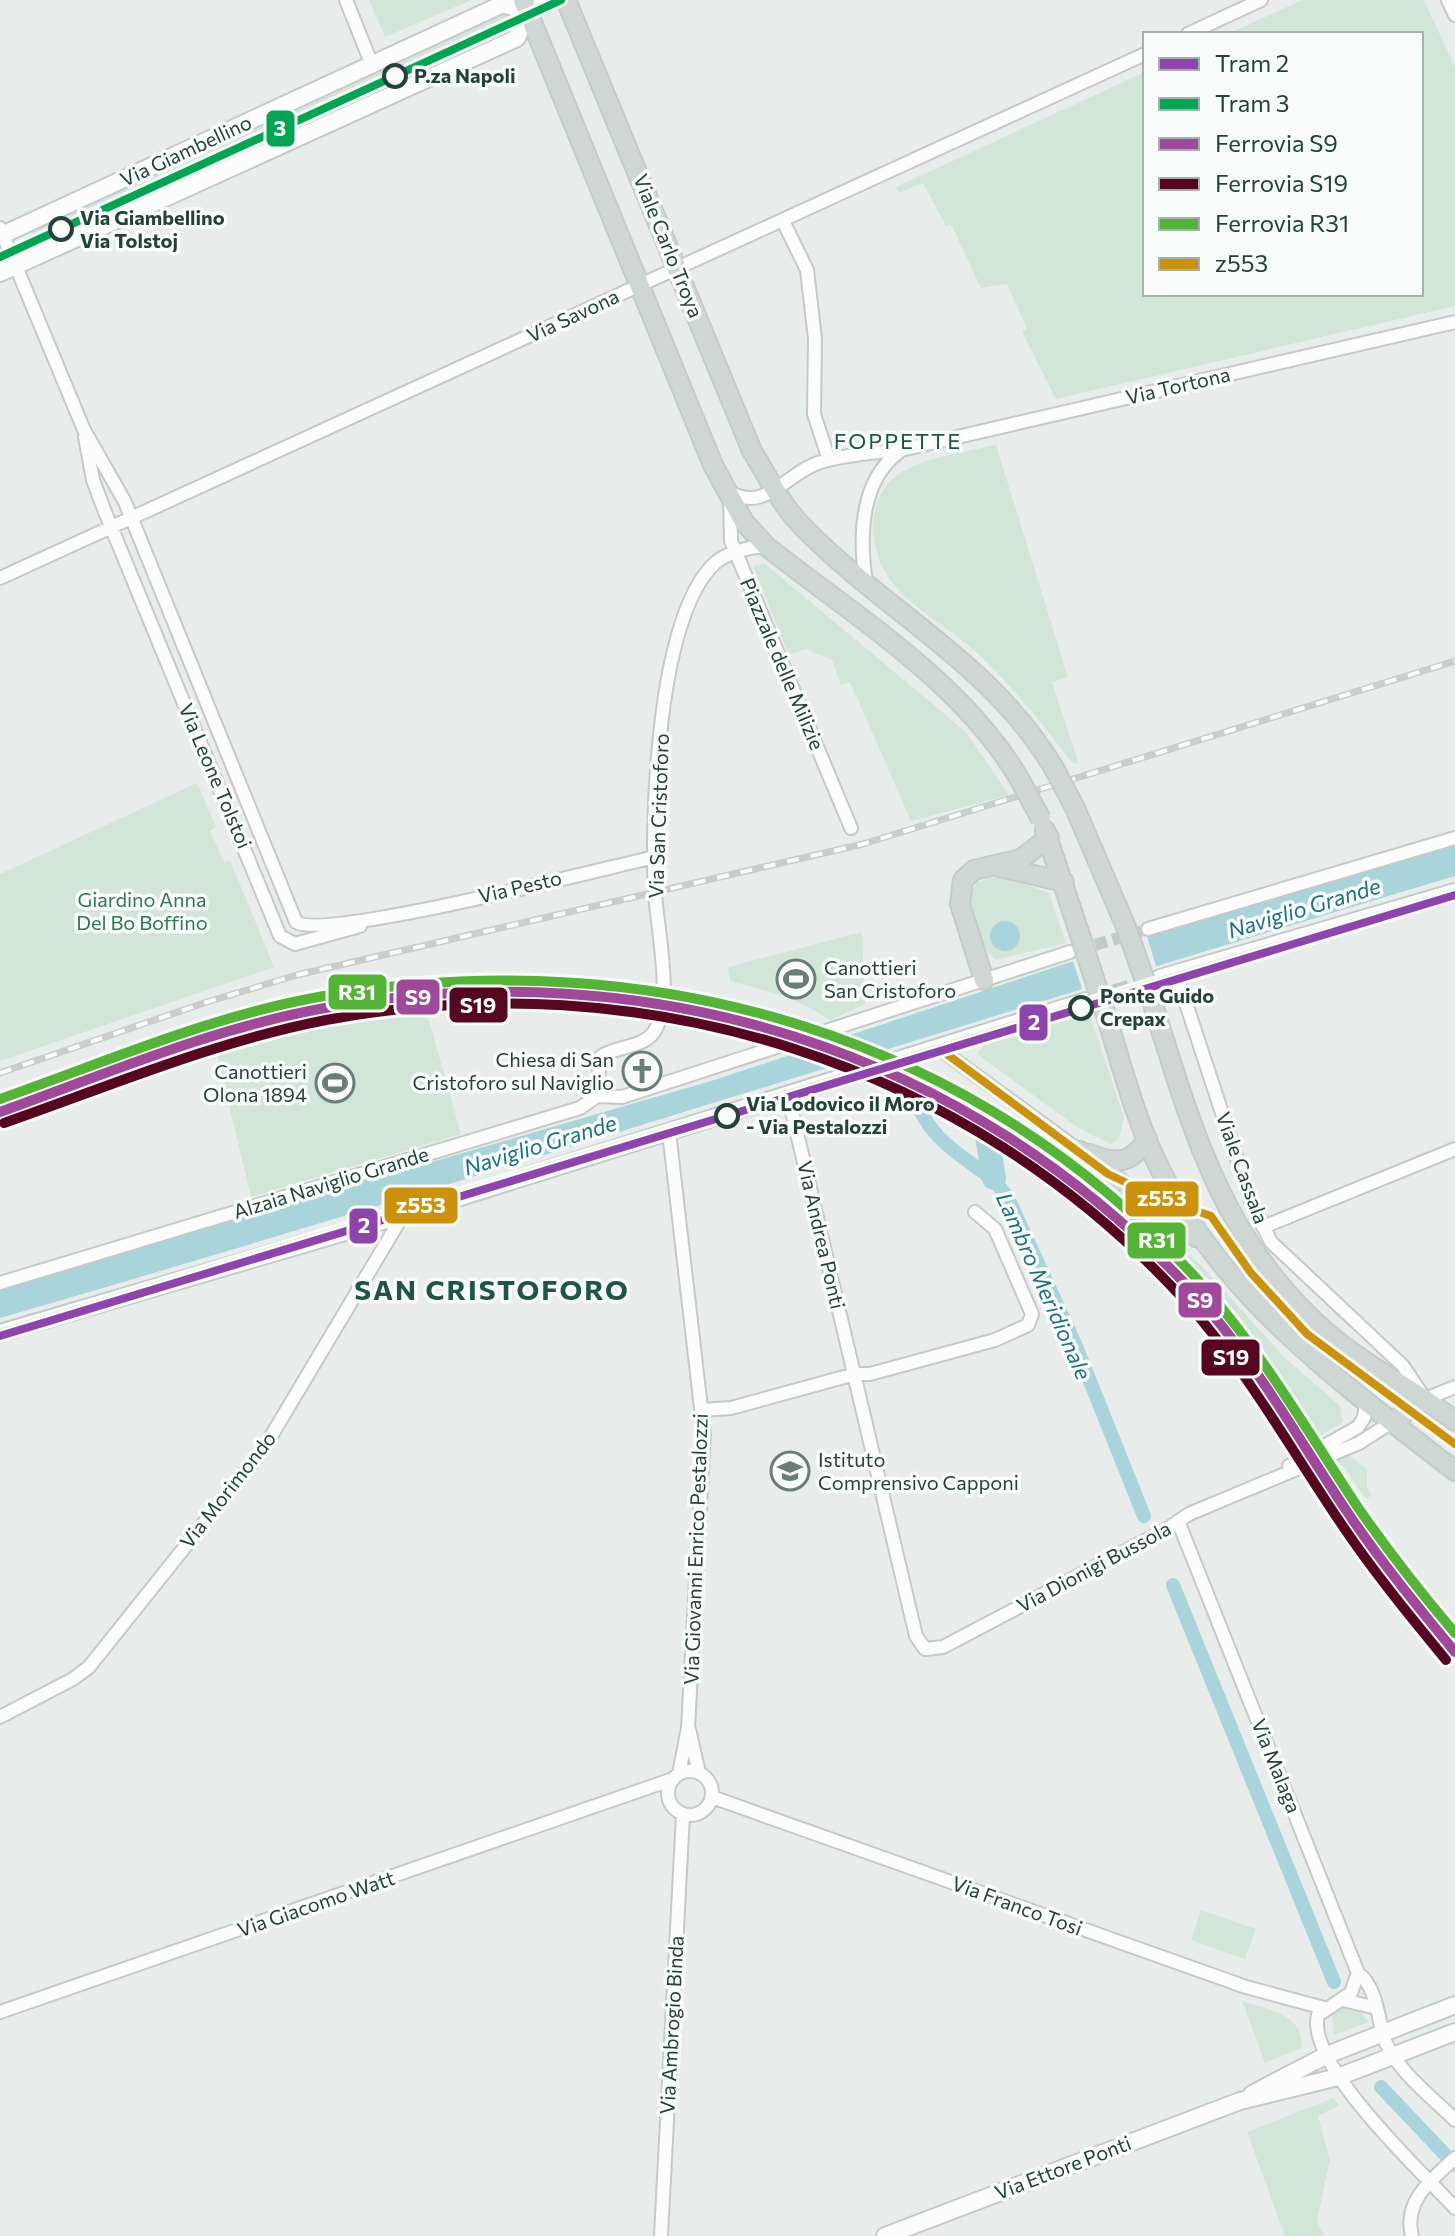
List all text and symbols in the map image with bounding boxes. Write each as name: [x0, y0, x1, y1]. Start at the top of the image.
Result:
legend: [1143, 32, 1423, 296]
text: Tram 2: [1215, 48, 1289, 77]
place label: P.za Napoli: [414, 63, 515, 87]
marker: P.za Napoli: [383, 64, 407, 88]
text: Tram 3: [1215, 88, 1290, 117]
street label: Via Giambellino: [116, 109, 255, 191]
line badge: 3: [265, 109, 296, 148]
text: 3: [274, 114, 286, 141]
text: Ferrovia S9: [1215, 128, 1338, 157]
text: Ferrovia S19: [1215, 168, 1348, 197]
street label: Viale Carlo Troya: [629, 170, 709, 321]
place label: Via Giambellino Via Tolstoj: [80, 205, 225, 252]
text: Ferrovia R31: [1215, 208, 1349, 237]
marker: Via Giambellino Via Tolstoj: [49, 217, 73, 241]
text: z553: [1215, 248, 1268, 277]
street label: Via Savona: [523, 283, 622, 347]
street label: Via Tortona: [1123, 361, 1232, 409]
district label: FOPPETTE: [834, 427, 962, 454]
street label: Piazzale delle Milizie: [736, 574, 830, 753]
street label: Via Leone Tolstoi: [175, 699, 257, 852]
street label: Via San Cristoforo: [643, 733, 673, 899]
street label: Via Pesto: [476, 865, 564, 907]
water label: Naviglio Grande: [1224, 871, 1384, 944]
park label: Giardino Anna Del Bo Boffino: [76, 887, 208, 934]
place label: Canottieri San Cristoforo: [824, 955, 956, 1002]
sports icon: Canottieri San Cristoforo: [775, 958, 817, 1000]
line badge: R31: [327, 973, 388, 1011]
text: R31: [338, 978, 376, 1005]
line badge: S9: [395, 978, 441, 1016]
text: S9: [405, 983, 431, 1010]
place label: Ponte Guido Crepax: [1100, 983, 1214, 1030]
line badge: S19: [448, 986, 509, 1024]
text: S19: [460, 991, 496, 1018]
marker: Ponte Guido Crepax: [1069, 996, 1093, 1020]
line badge: 2: [1018, 1003, 1049, 1042]
text: 2: [1028, 1008, 1040, 1035]
place label: Chiesa di San Cristoforo sul Naviglio: [413, 1047, 614, 1094]
church icon: Chiesa di San Cristoforo sul Naviglio: [621, 1050, 663, 1092]
place label: Canottieri Olona 1894: [203, 1059, 307, 1106]
sports icon: Canottieri Olona 1894: [314, 1062, 356, 1104]
place label: Via Lodovico il Moro - Via Pestalozzi: [746, 1091, 935, 1138]
marker: Via Lodovico il Moro - Via Pestalozzi: [715, 1104, 739, 1128]
water label: Naviglio Grande: [460, 1108, 620, 1181]
street label: Viale Cassala: [1212, 1109, 1274, 1227]
street label: Alzaia Naviglio Grande: [230, 1141, 431, 1223]
street label: Via Andrea Ponti: [793, 1158, 851, 1311]
line badge: z553: [1124, 1180, 1200, 1218]
text: z553: [1137, 1184, 1187, 1211]
line badge: z553: [383, 1186, 459, 1225]
water label: Lambro Meridionale: [991, 1188, 1098, 1384]
text: z553: [396, 1191, 446, 1218]
line badge: 2: [348, 1207, 379, 1245]
text: 2: [358, 1211, 370, 1238]
line badge: R31: [1126, 1221, 1187, 1260]
text: R31: [1138, 1226, 1176, 1253]
district label: SAN CRISTOFORO: [354, 1272, 630, 1306]
line badge: S9: [1177, 1281, 1223, 1319]
text: S9: [1187, 1286, 1213, 1313]
line badge: S19: [1200, 1338, 1261, 1377]
text: S19: [1213, 1343, 1249, 1370]
street label: Via Giovanni Enrico Pestalozzi: [678, 1413, 712, 1685]
street label: Via Morimondo: [174, 1426, 280, 1553]
place label: Istituto Comprensivo Capponi: [818, 1447, 1019, 1494]
school or university icon: Istituto Comprensivo Capponi: [769, 1450, 811, 1492]
street label: Via Dionigi Bussola: [1012, 1515, 1175, 1617]
street label: Via Malaga: [1247, 1715, 1307, 1816]
street label: Via Giacomo Watt: [234, 1865, 397, 1941]
street label: Via Franco Tosi: [949, 1870, 1086, 1940]
street label: Via Ambrogio Binda: [654, 1935, 688, 2115]
street label: Via Ettore Ponti: [991, 2130, 1134, 2204]

